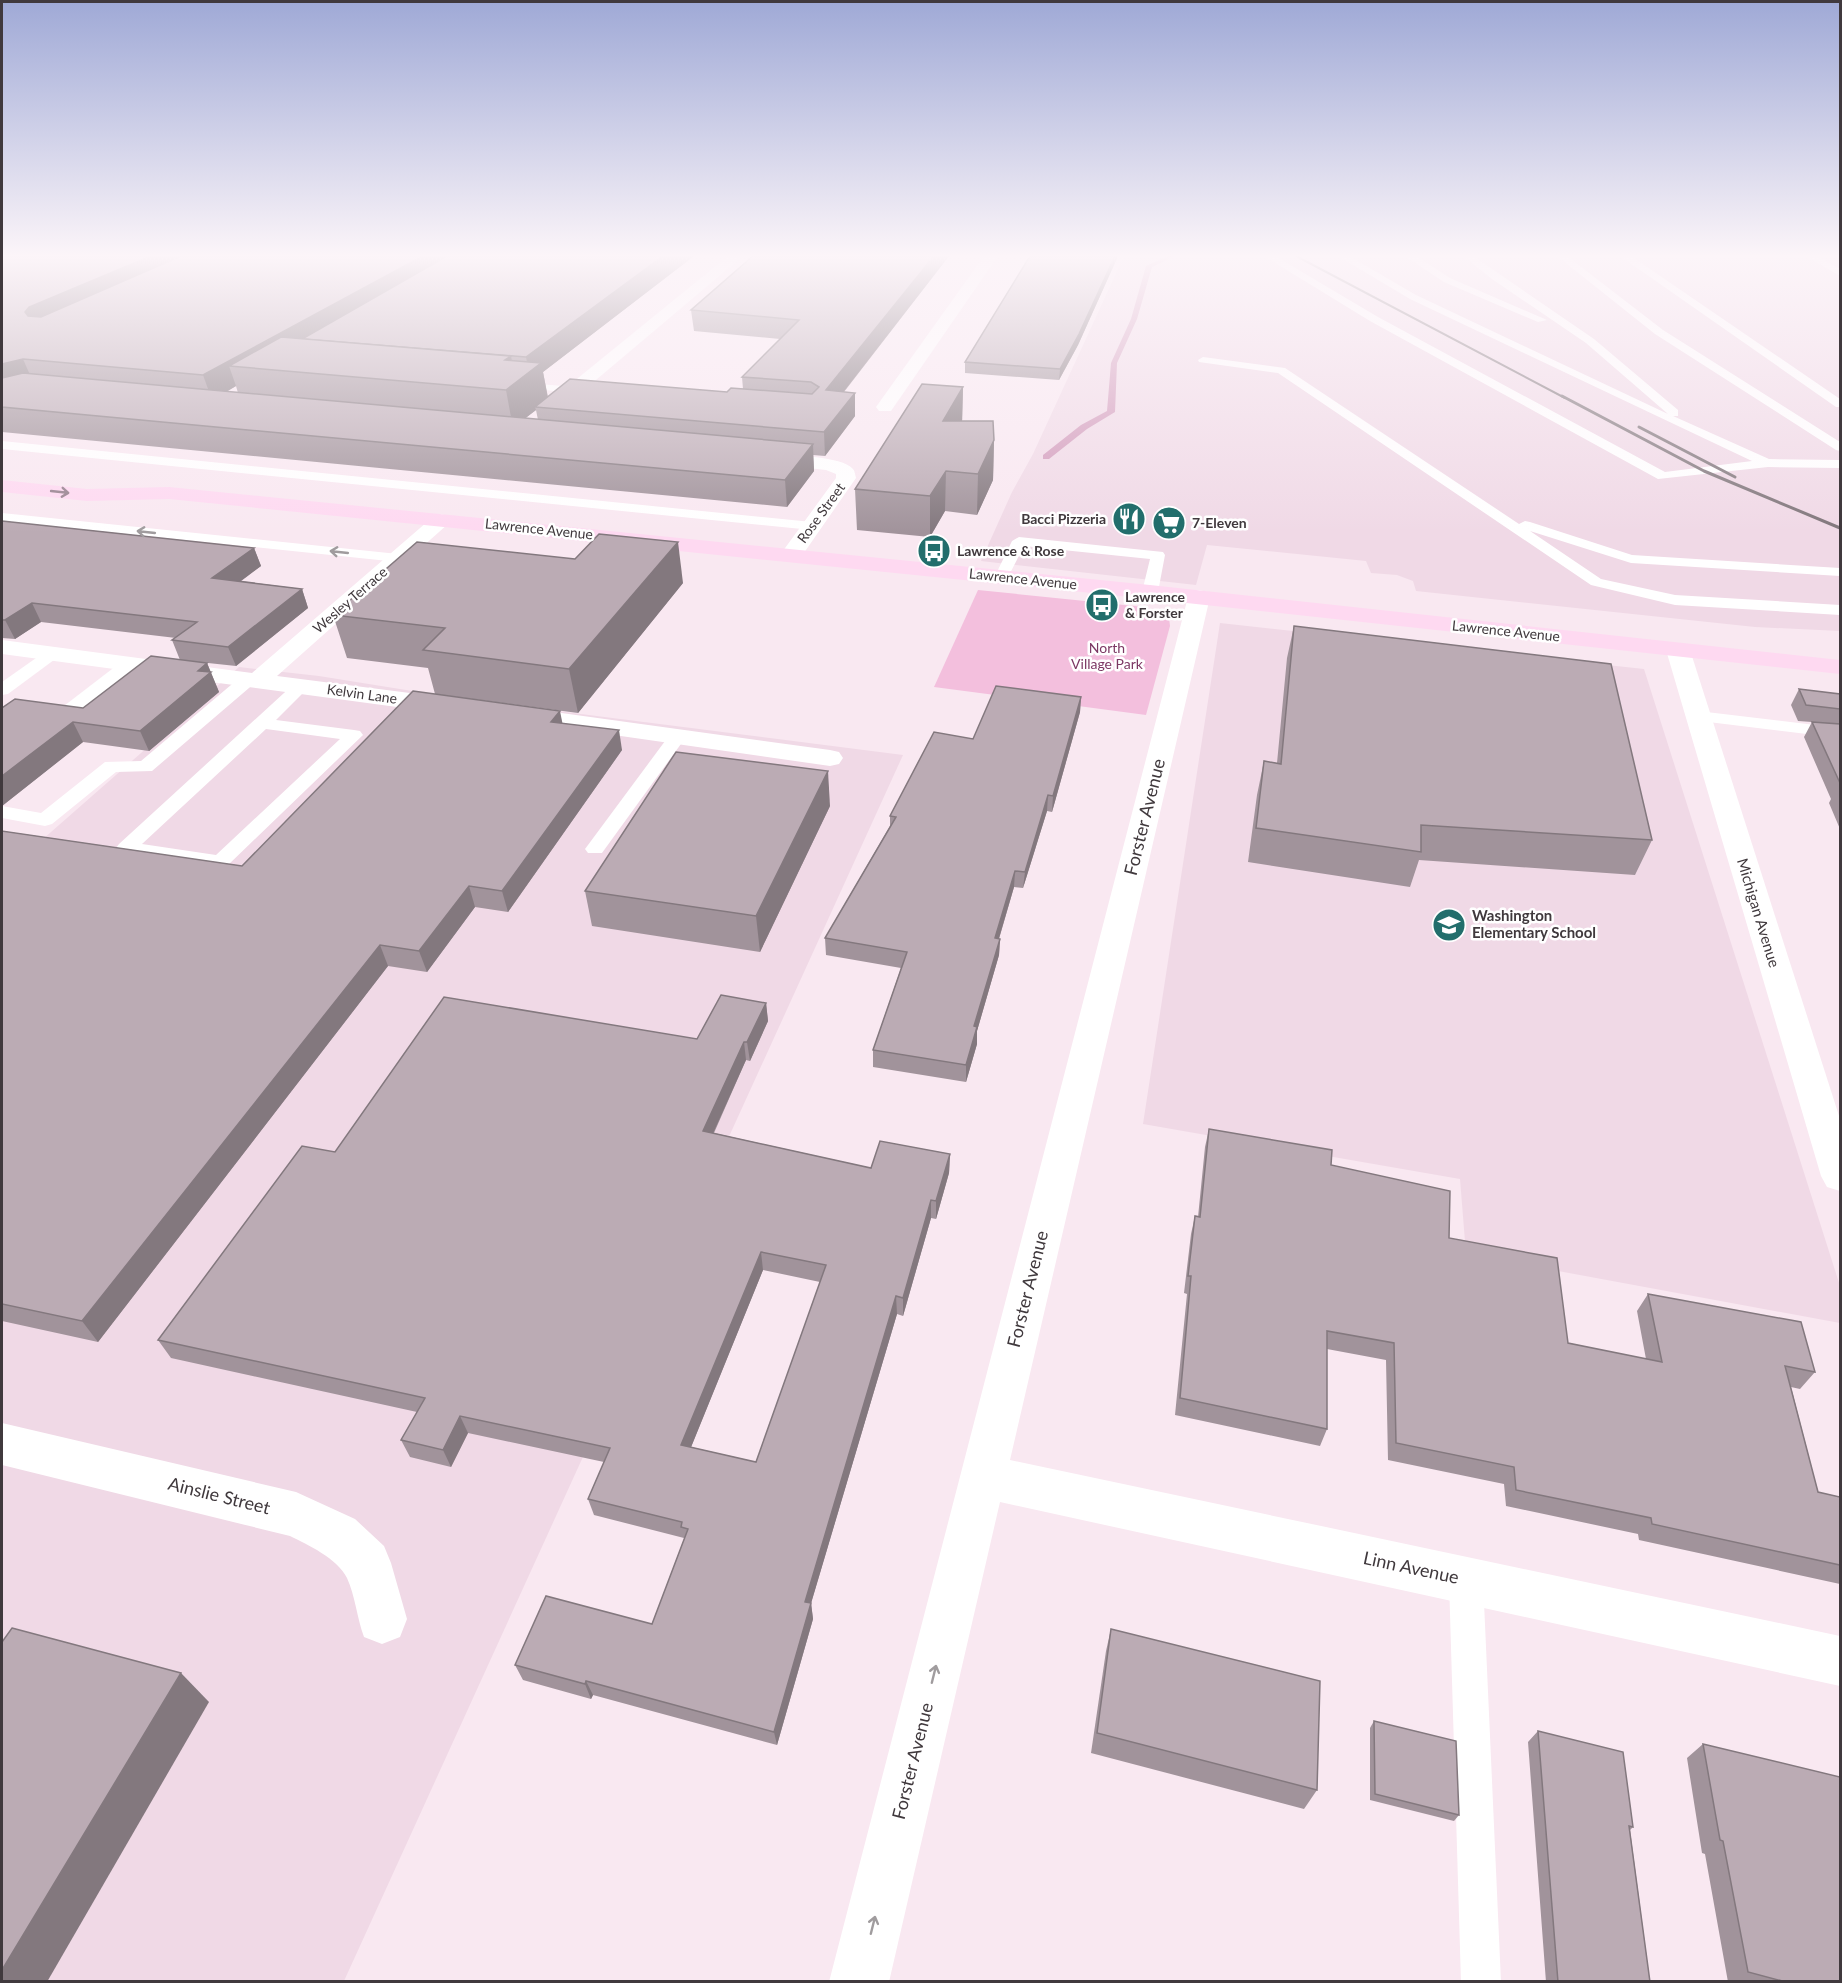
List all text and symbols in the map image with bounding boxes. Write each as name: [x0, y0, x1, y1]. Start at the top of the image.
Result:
street label: Rose Street: [793, 479, 848, 546]
one-way arrow: [49, 487, 69, 498]
restaurant icon: Bacci Pizzeria: [1111, 501, 1147, 537]
supermarket icon: 7-Eleven: [1151, 505, 1187, 541]
place label: Bacci Pizzeria: [1021, 510, 1106, 527]
street label: Lawrence Avenue: [484, 514, 594, 543]
place label: 7-Eleven: [1192, 514, 1247, 531]
one-way arrow: [136, 526, 156, 537]
bus stop icon: Lawrence & Rose: [916, 533, 952, 569]
place label: Lawrence & Rose: [957, 542, 1065, 559]
one-way arrow: [330, 546, 350, 557]
street label: Wesley Terrace: [309, 563, 390, 636]
street label: Lawrence Avenue: [968, 564, 1078, 593]
bus stop icon: Lawrence & Forster: [1084, 587, 1120, 623]
place label: Lawrence & Forster: [1125, 588, 1186, 621]
street label: Lawrence Avenue: [1451, 616, 1561, 645]
park label: North Village Park: [1071, 639, 1144, 672]
street label: Kelvin Lane: [326, 680, 398, 707]
street label: Forster Avenue: [1119, 756, 1169, 877]
street label: Michigan Avenue: [1734, 856, 1784, 970]
place label: Washington Elementary School: [1472, 906, 1596, 941]
school or university icon: Washington Elementary School: [1431, 907, 1467, 943]
street label: Forster Avenue: [1002, 1228, 1052, 1349]
street label: Ainslie Street: [166, 1472, 273, 1518]
street label: Linn Avenue: [1361, 1546, 1461, 1588]
one-way arrow: [928, 1665, 940, 1684]
street label: Forster Avenue: [887, 1700, 937, 1821]
one-way arrow: [867, 1915, 879, 1934]

